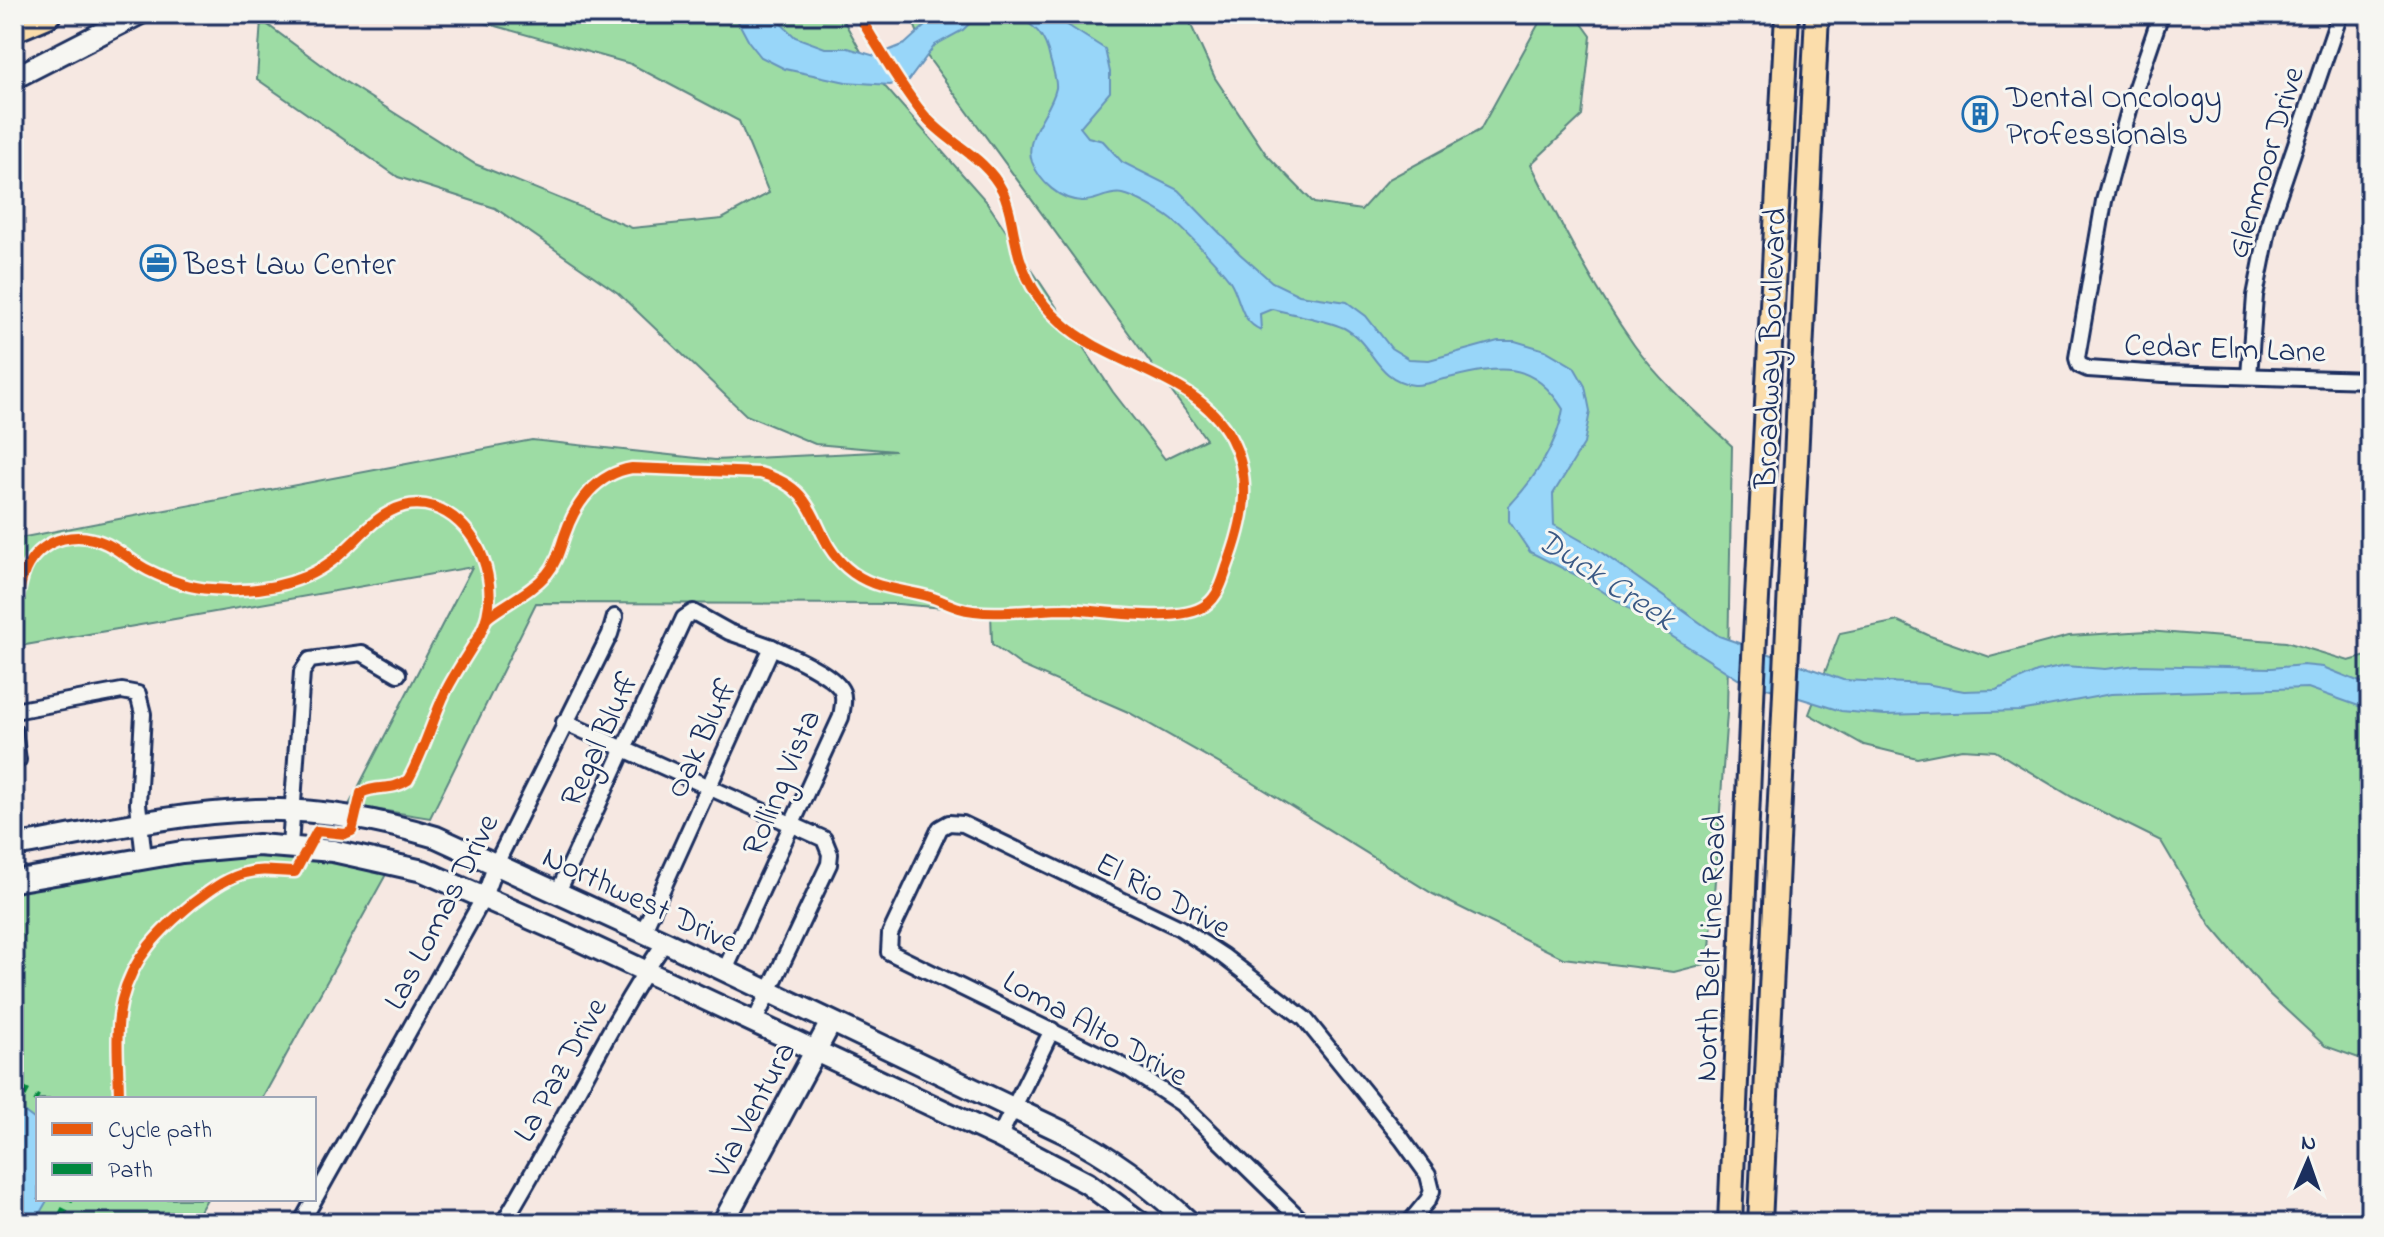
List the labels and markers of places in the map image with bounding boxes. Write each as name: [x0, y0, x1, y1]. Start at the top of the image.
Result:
place label: Dental Oncology Professionals: [2005, 76, 2222, 160]
building icon: Dental Oncology Professionals: [1961, 95, 1999, 133]
place label: Best Law Center: [183, 243, 396, 290]
office icon: Best Law Center: [139, 244, 177, 282]

